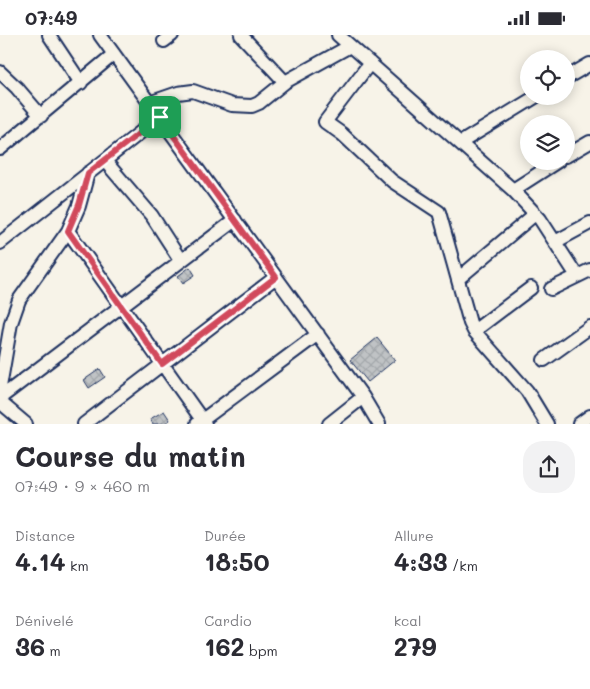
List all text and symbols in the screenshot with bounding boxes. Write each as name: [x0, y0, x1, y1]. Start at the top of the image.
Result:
text: 07:49: [25, 5, 77, 30]
map controls: [520, 50, 575, 170]
button: locate: [520, 50, 575, 105]
pin: [139, 96, 181, 138]
icon: arrive: [146, 103, 174, 131]
button: layers: [520, 115, 575, 170]
text: Course du matin: [15, 438, 246, 474]
button: share: [523, 441, 575, 493]
text: 07:49 · 9 × 460 m: [15, 475, 150, 496]
text: Distance: [15, 526, 75, 545]
text: Durée: [204, 526, 246, 545]
text: Allure: [394, 526, 434, 545]
text: 4.14: [15, 545, 65, 577]
text: 18:50: [204, 545, 270, 577]
text: 4:33: [394, 545, 447, 577]
text: km: [65, 556, 89, 575]
text: /km: [447, 556, 478, 575]
text: Dénivelé: [15, 611, 74, 630]
text: Cardio: [204, 611, 252, 630]
text: kcal: [394, 611, 422, 630]
text: 36: [15, 630, 45, 662]
text: 162: [204, 630, 245, 662]
text: 279: [394, 630, 437, 662]
text: m: [45, 641, 61, 660]
text: bpm: [245, 641, 278, 660]

